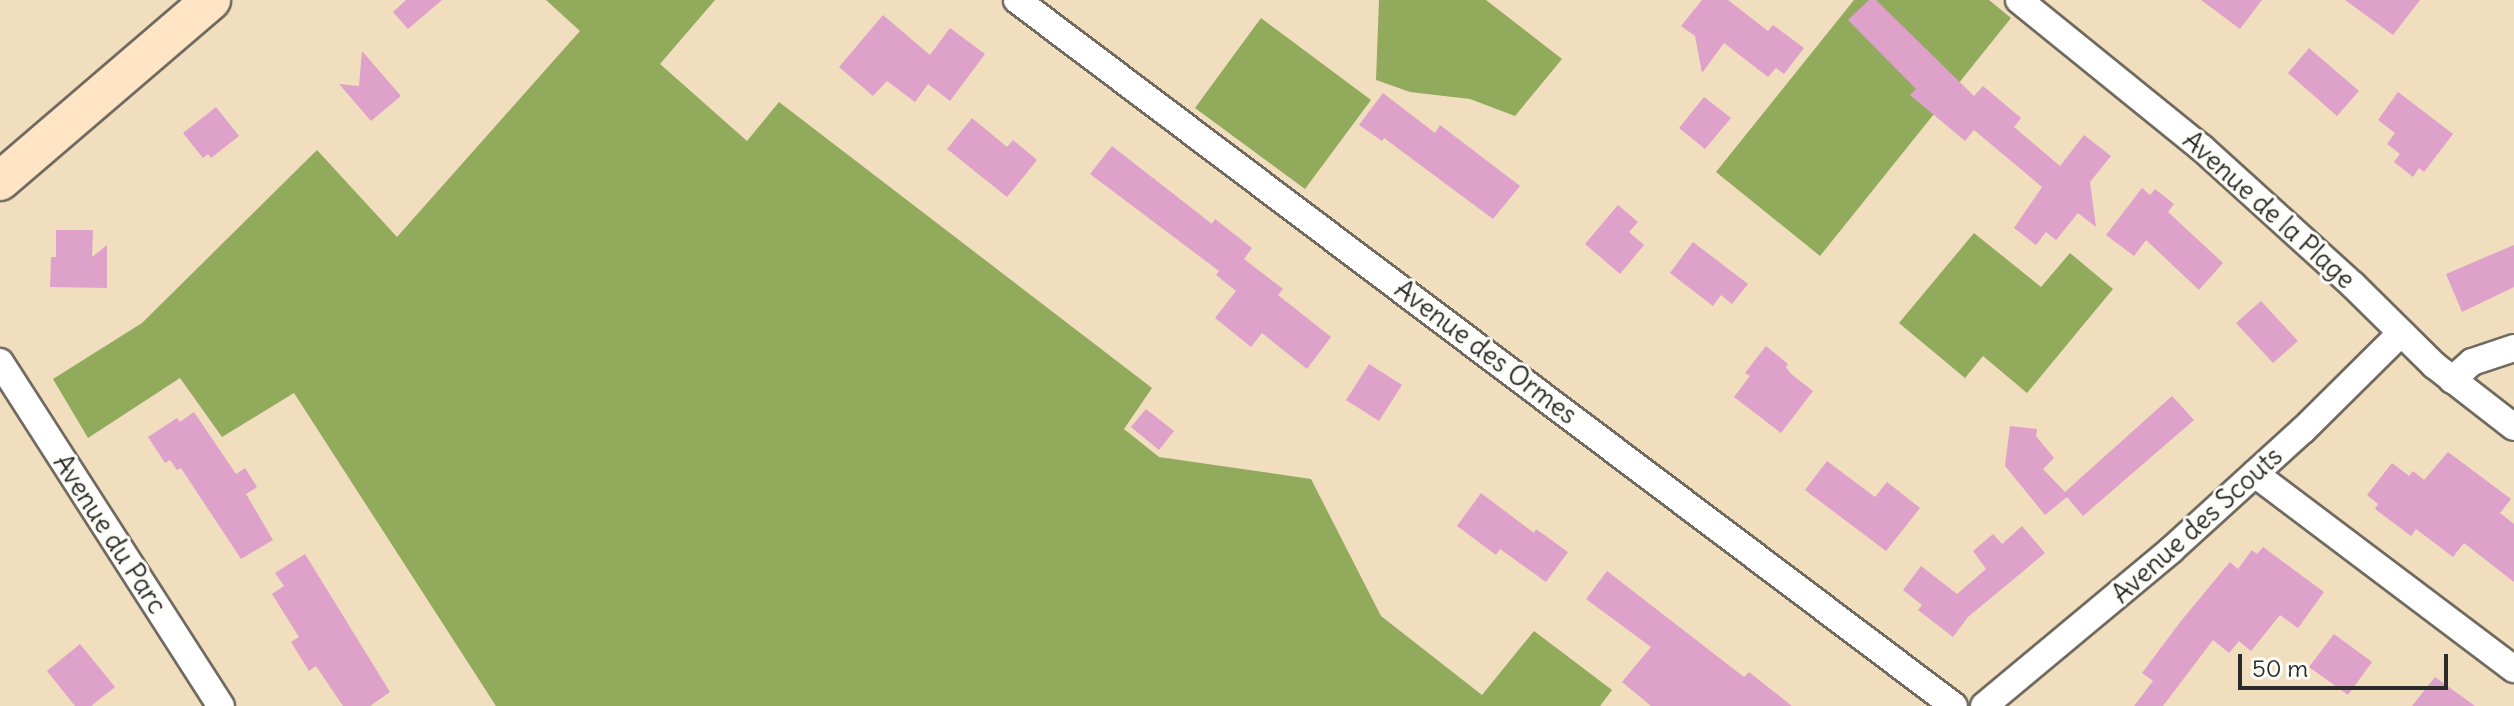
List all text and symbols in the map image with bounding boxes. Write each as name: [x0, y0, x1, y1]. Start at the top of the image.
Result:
street label: Avenue de la Plage: [2177, 125, 2361, 295]
street label: Avenue des Ormes: [1389, 273, 1583, 431]
street label: Avenue des Scouts: [2105, 440, 2289, 610]
street label: Avenue du Parc: [47, 449, 173, 619]
scale bar: [2242, 638, 2452, 688]
text: 50 m: [2252, 653, 2308, 683]

